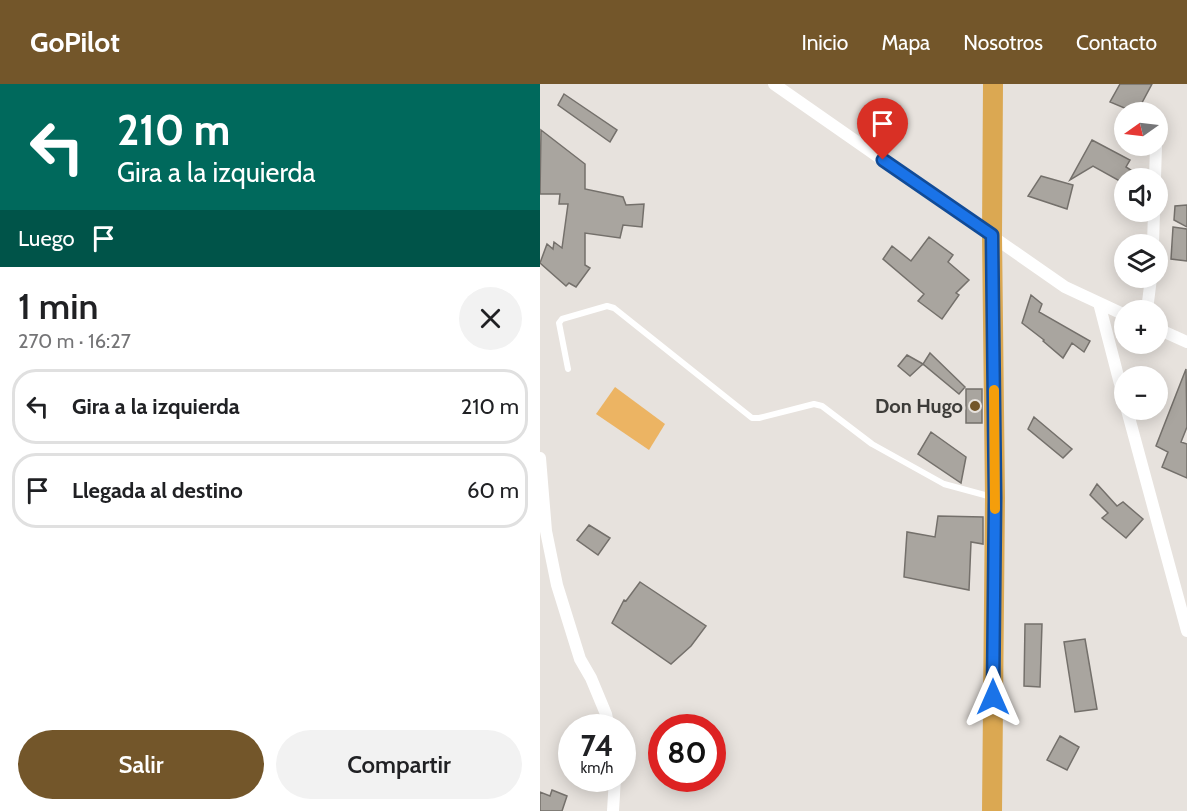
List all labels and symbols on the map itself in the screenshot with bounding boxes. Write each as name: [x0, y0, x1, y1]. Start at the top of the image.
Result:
pin: [857, 98, 908, 160]
north arrow: [1114, 102, 1168, 156]
place label: Don Hugo: [875, 394, 963, 418]
marker: Don Hugo: [968, 399, 982, 413]
position arrow: [961, 665, 1025, 729]
speed limit sign: 80: [648, 714, 726, 792]

